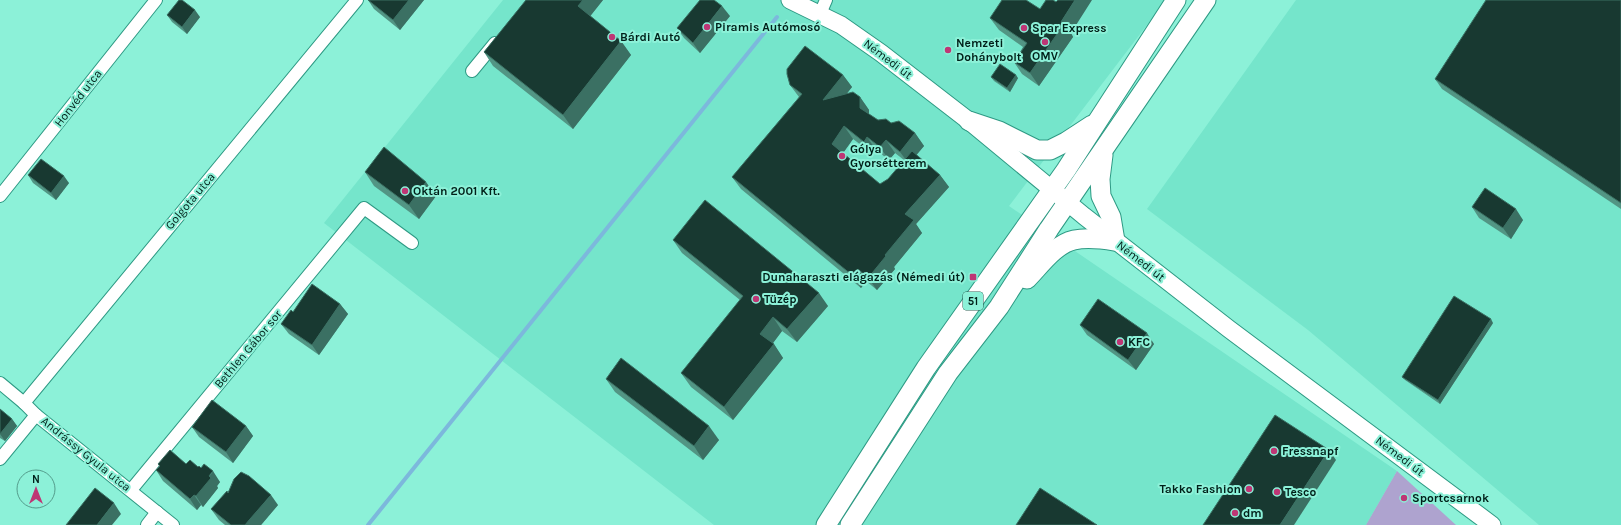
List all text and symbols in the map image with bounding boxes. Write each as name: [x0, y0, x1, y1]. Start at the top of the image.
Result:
place label: Piramis Autómosó: [715, 20, 820, 34]
place label: Spar Express: [1032, 21, 1106, 35]
marker: Piramis Autómosó: [702, 22, 712, 32]
marker: Spar Express: [1019, 23, 1029, 33]
place label: Bárdi Autó: [620, 30, 681, 44]
marker: Bárdi Autó: [607, 32, 617, 42]
street label: Némedi út: [861, 36, 915, 82]
place label: Nemzeti Dohánybolt: [956, 36, 1022, 64]
marker: OMV: [1040, 37, 1050, 47]
marker: Nemzeti Dohánybolt: [943, 45, 953, 55]
place label: OMV: [1032, 49, 1059, 63]
street label: Honvéd utca: [51, 67, 105, 129]
place label: Gólya Gyorsétterem: [850, 142, 927, 170]
marker: Gólya Gyorsétterem: [837, 151, 847, 161]
street label: Golgota utca: [162, 170, 218, 232]
place label: Oktán 2001 Kft.: [413, 184, 500, 198]
marker: Oktán 2001 Kft.: [400, 186, 410, 196]
street label: Némedi út: [1114, 238, 1168, 284]
place label: Dunaharaszti elágazás (Némedi út): [762, 270, 965, 284]
marker: Dunaharaszti elágazás (Némedi út): [968, 272, 978, 282]
place label: Tüzép: [764, 292, 797, 306]
road number: 51: [963, 292, 983, 310]
marker: Tüzép: [751, 294, 761, 304]
street label: Bethlen Gábor sor: [211, 307, 285, 391]
place label: KFC: [1128, 335, 1150, 349]
marker: KFC: [1115, 337, 1125, 347]
street label: Andrássy Gyula utca: [38, 414, 134, 494]
street label: Némedi út: [1373, 433, 1427, 479]
place label: Fressnapf: [1282, 444, 1339, 458]
marker: Fressnapf: [1269, 446, 1279, 456]
north arrow: [16, 469, 56, 509]
text: N: [32, 473, 40, 486]
place label: Takko Fashion: [1159, 482, 1241, 496]
marker: Takko Fashion: [1244, 484, 1254, 494]
place label: Tesco: [1285, 485, 1316, 499]
marker: Tesco: [1272, 487, 1282, 497]
place label: Sportcsarnok: [1412, 491, 1489, 505]
marker: Sportcsarnok: [1399, 493, 1409, 503]
place label: dm: [1243, 506, 1262, 520]
marker: dm: [1230, 508, 1240, 518]

